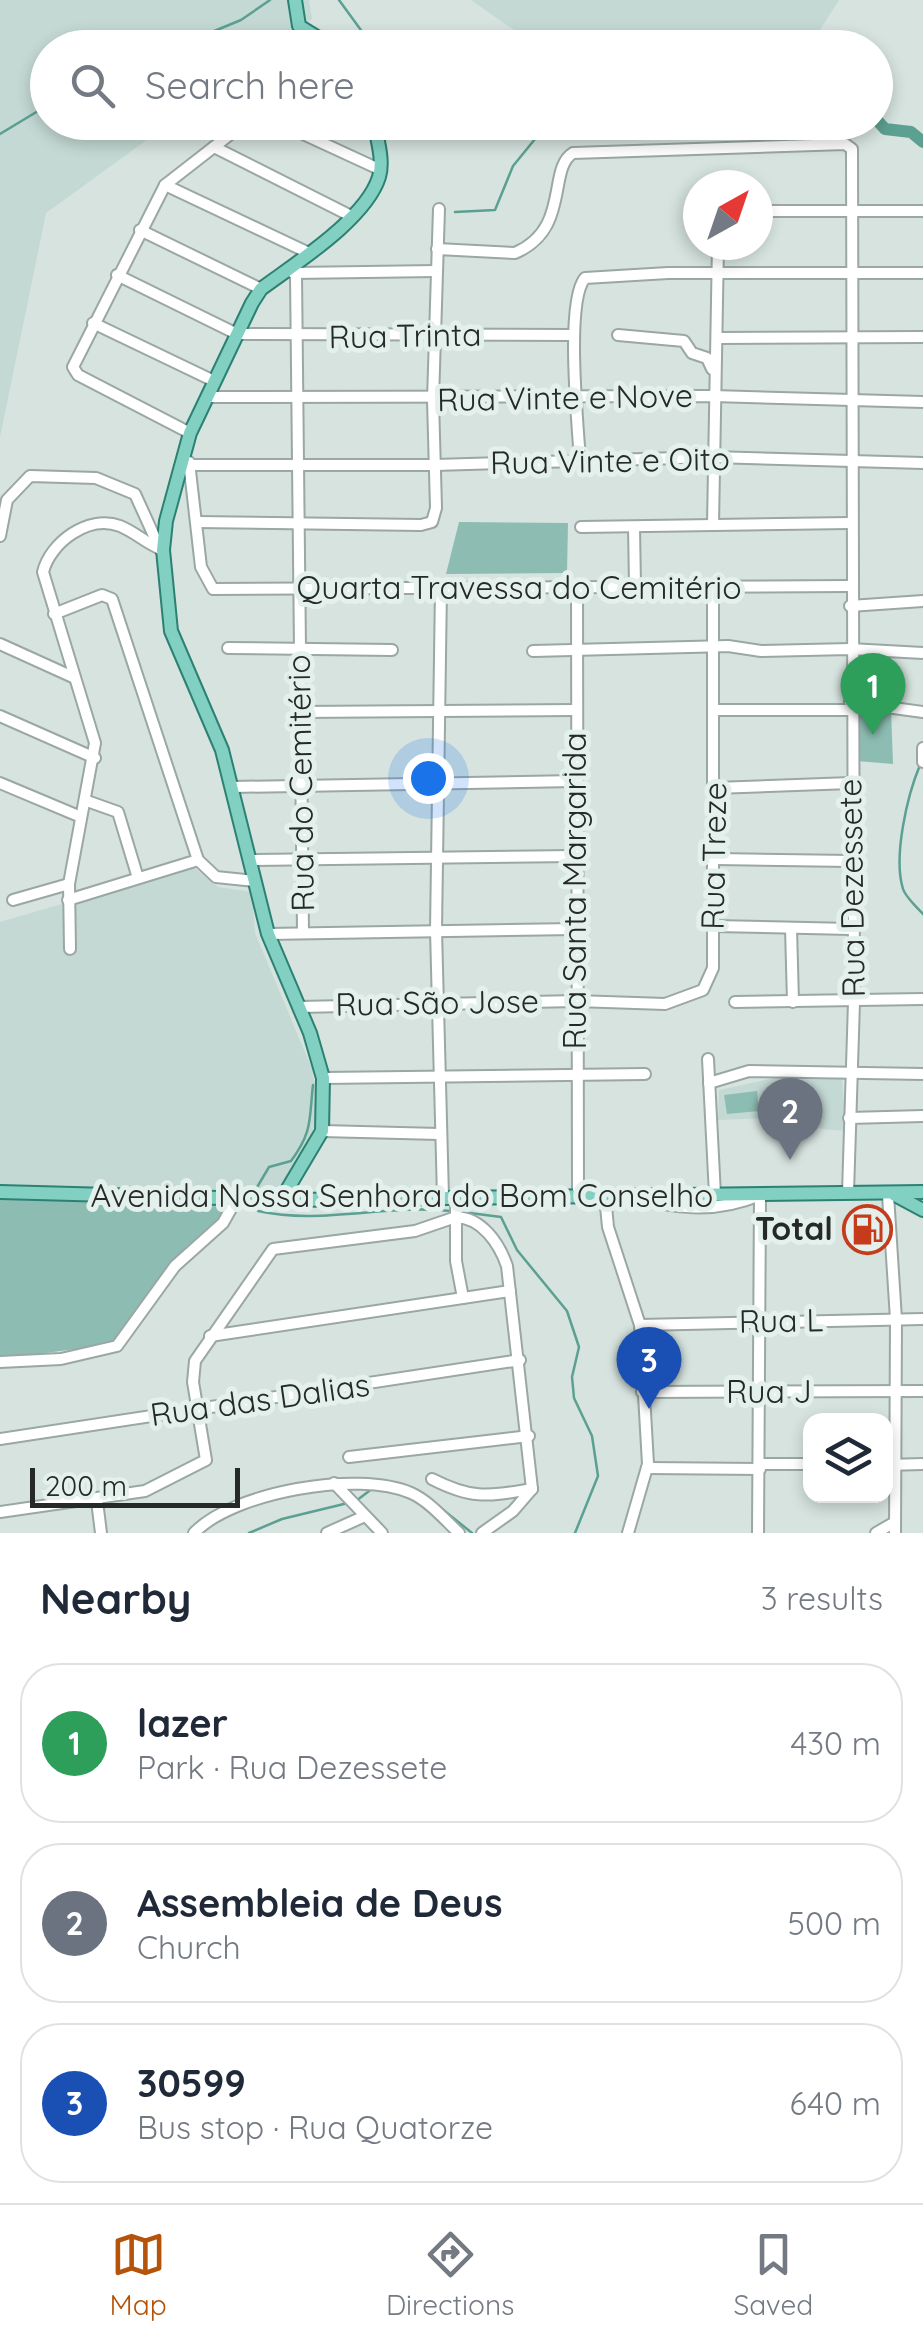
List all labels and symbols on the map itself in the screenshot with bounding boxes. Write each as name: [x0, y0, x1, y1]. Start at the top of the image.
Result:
north arrow: [683, 170, 773, 260]
street label: Rua Trinta: [328, 314, 482, 356]
street label: Rua Vinte e Nove: [437, 375, 693, 419]
street label: Rua Vinte e Oito: [490, 438, 730, 482]
street label: Quarta Travessa do Cemitério: [296, 567, 742, 607]
pin: 1: [840, 652, 906, 735]
street label: Rua do Cemitério: [278, 654, 322, 912]
street label: Rua Santa Margarida: [554, 732, 594, 1050]
your location: [403, 753, 454, 804]
street label: Rua Dezessete: [829, 778, 873, 998]
street label: Rua Treze: [692, 782, 734, 930]
street label: Rua São Jose: [335, 980, 539, 1024]
pin: 2: [758, 1078, 822, 1160]
street label: Avenida Nossa Senhora do Bom Conselho: [91, 1175, 713, 1215]
fuel station icon: Total: [842, 1203, 894, 1255]
place label: Total: [755, 1208, 833, 1248]
street label: Rua L: [738, 1299, 824, 1341]
pin: 3: [616, 1326, 682, 1409]
street label: Rua das Dalias: [148, 1364, 372, 1434]
street label: Rua J: [726, 1371, 812, 1411]
scale bar: [30, 1463, 240, 1508]

